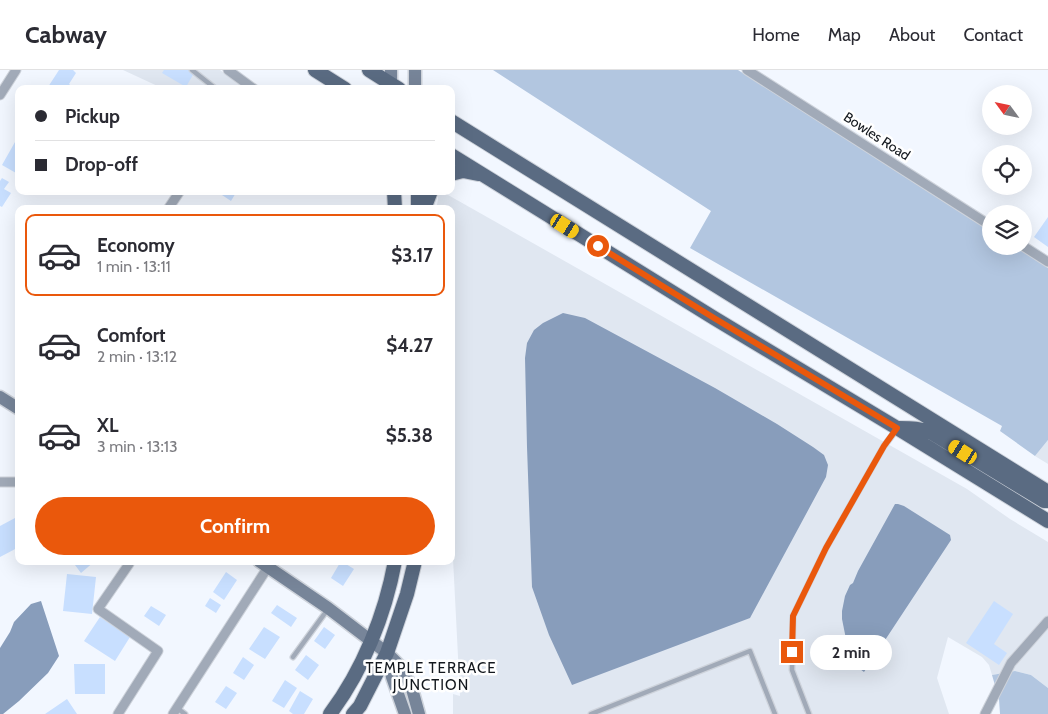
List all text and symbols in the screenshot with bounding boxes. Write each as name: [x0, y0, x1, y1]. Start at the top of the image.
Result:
text: Cabway: [25, 20, 107, 49]
text: Home: [752, 24, 800, 46]
text: Map: [828, 24, 861, 46]
text: About: [889, 24, 935, 46]
text: Contact: [963, 24, 1023, 46]
north arrow: [982, 85, 1032, 135]
map controls: [982, 85, 1032, 255]
text: Pickup: [65, 105, 120, 128]
street label: Bowles Road: [840, 108, 914, 164]
button: locate: [982, 145, 1032, 195]
text: Drop-off: [65, 153, 138, 176]
button: layers: [982, 205, 1032, 255]
car: [548, 212, 581, 240]
icon: car: [37, 233, 82, 278]
text: Economy: [97, 234, 175, 257]
route start: [587, 235, 609, 257]
text: $3.17: [391, 244, 433, 267]
text: 1 min · 13:11: [97, 257, 171, 276]
icon: car: [37, 323, 82, 368]
text: Comfort: [97, 324, 166, 347]
text: $4.27: [386, 334, 433, 357]
text: 2 min · 13:12: [97, 347, 177, 366]
icon: car: [37, 413, 82, 458]
text: XL: [97, 414, 118, 437]
text: $5.38: [386, 424, 433, 447]
text: 3 min · 13:13: [97, 437, 178, 456]
car: [946, 438, 979, 466]
button: Confirm: [35, 497, 435, 555]
callout: 2 min: [810, 634, 892, 670]
route end: [781, 641, 803, 663]
text: 2 min: [832, 643, 870, 662]
district label: TEMPLE TERRACE JUNCTION: [365, 659, 497, 694]

